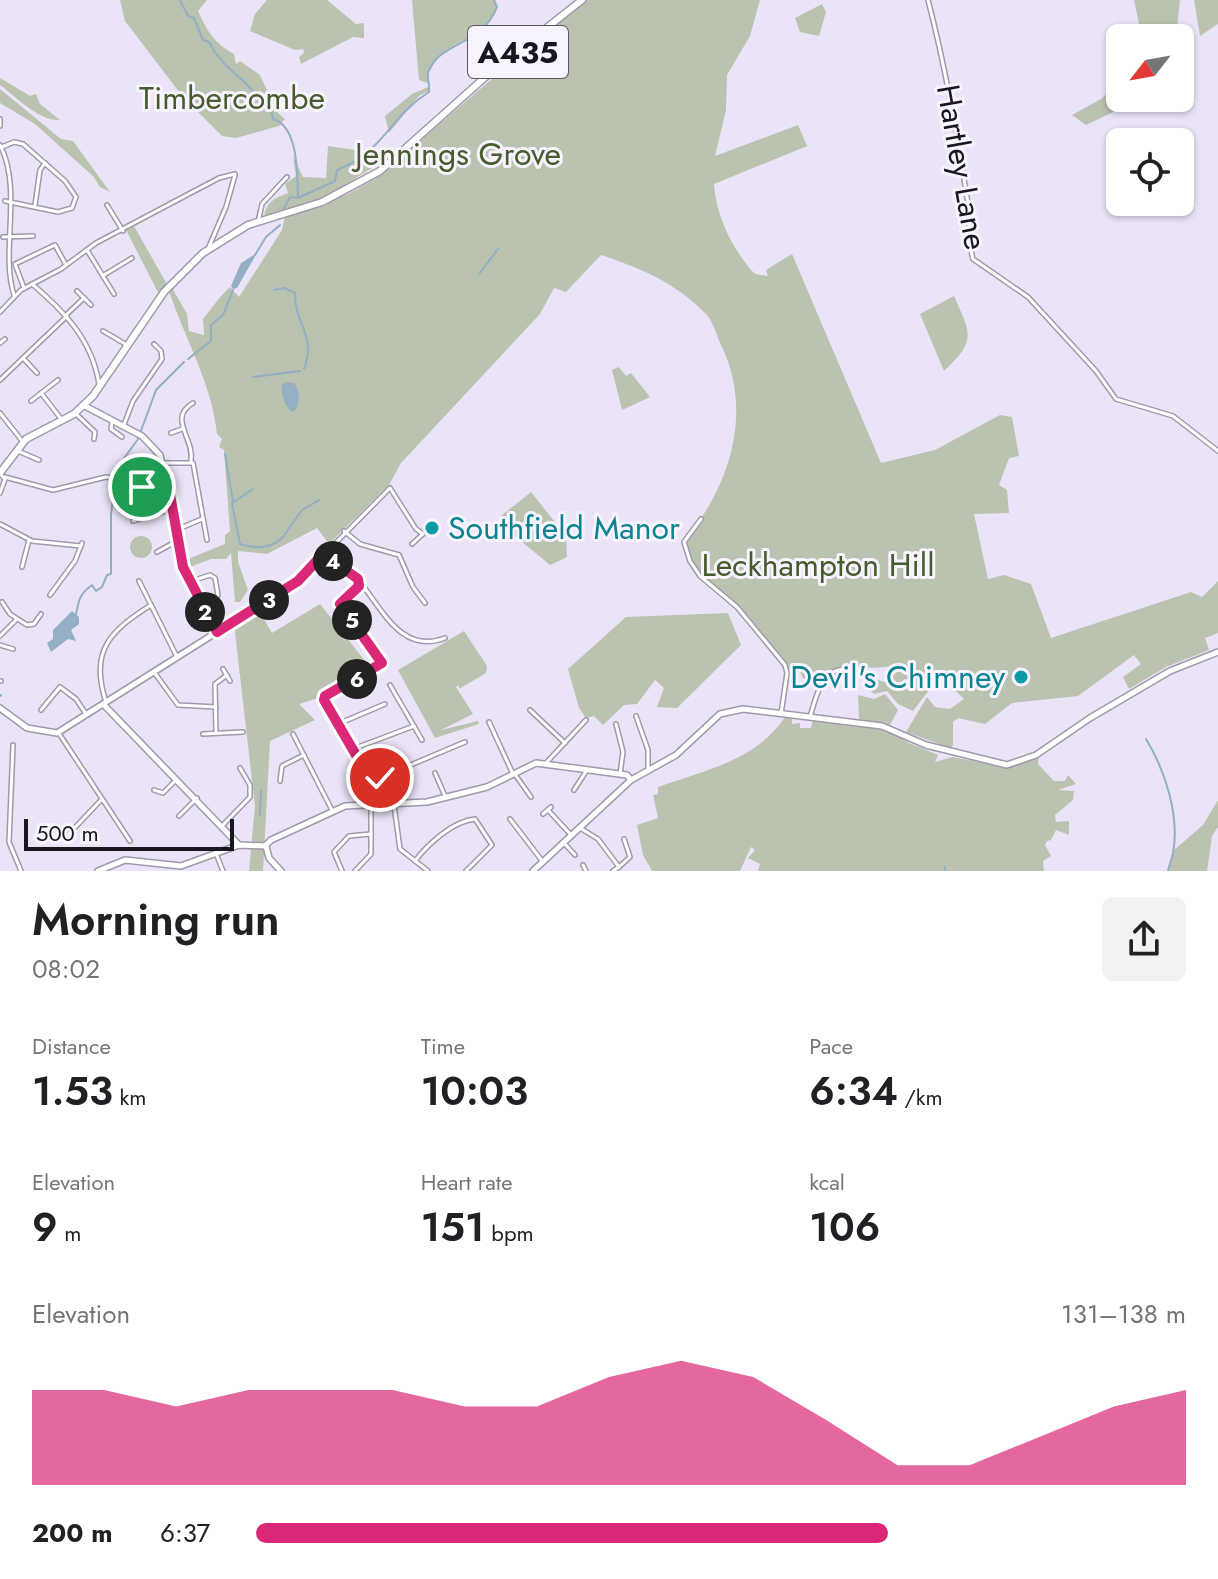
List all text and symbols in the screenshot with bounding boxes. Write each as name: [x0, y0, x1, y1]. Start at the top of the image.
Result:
north arrow: [1106, 24, 1194, 112]
map controls: [1106, 24, 1194, 216]
road number: A435: [468, 26, 568, 78]
park label: Timbercombe: [139, 75, 325, 121]
street label: Hartley Lane: [925, 81, 999, 253]
button: locate: [1106, 128, 1194, 216]
park label: Jennings Grove: [351, 131, 561, 177]
pin: [108, 453, 176, 521]
icon: arrive: [120, 465, 164, 509]
place label: Southfield Manor: [448, 505, 680, 551]
marker: Southfield Manor: [423, 519, 441, 537]
pin: 4: [313, 541, 353, 581]
park label: Leckhampton Hill: [701, 542, 935, 588]
text: 4: [325, 545, 341, 577]
pin: 3: [249, 580, 289, 620]
text: 3: [262, 584, 276, 616]
pin: 2: [185, 592, 225, 632]
text: 2: [198, 596, 212, 628]
pin: 5: [332, 600, 372, 640]
text: 5: [345, 604, 359, 636]
place label: Devil's Chimney: [790, 654, 1006, 700]
pin: 6: [337, 659, 377, 699]
text: 6: [350, 663, 364, 695]
marker: Devil's Chimney: [1012, 668, 1030, 686]
pin: [346, 744, 414, 812]
icon: check: [358, 756, 402, 800]
scale bar: [24, 815, 234, 851]
text: 500 m: [36, 817, 99, 849]
text: Morning run: [32, 888, 280, 952]
button: share: [1102, 897, 1186, 981]
text: 08:02: [32, 950, 100, 988]
text: Distance: [32, 1030, 111, 1062]
text: Time: [421, 1030, 465, 1062]
text: Pace: [809, 1030, 853, 1062]
text: 1.53: [32, 1062, 113, 1120]
text: 10:03: [421, 1062, 528, 1120]
text: 6:34: [809, 1062, 898, 1120]
text: km: [113, 1081, 146, 1113]
text: /km: [898, 1081, 943, 1113]
text: Elevation: [32, 1166, 115, 1198]
text: Heart rate: [421, 1166, 512, 1198]
text: kcal: [809, 1166, 845, 1198]
text: 9: [32, 1198, 58, 1256]
text: 151: [421, 1198, 485, 1256]
text: 106: [809, 1198, 880, 1256]
text: m: [58, 1217, 81, 1249]
text: bpm: [485, 1217, 534, 1249]
text: Elevation: [32, 1295, 130, 1333]
text: 131–138 m: [1061, 1295, 1186, 1333]
text: 200 m: [32, 1514, 113, 1552]
text: 6:37: [160, 1514, 210, 1552]

